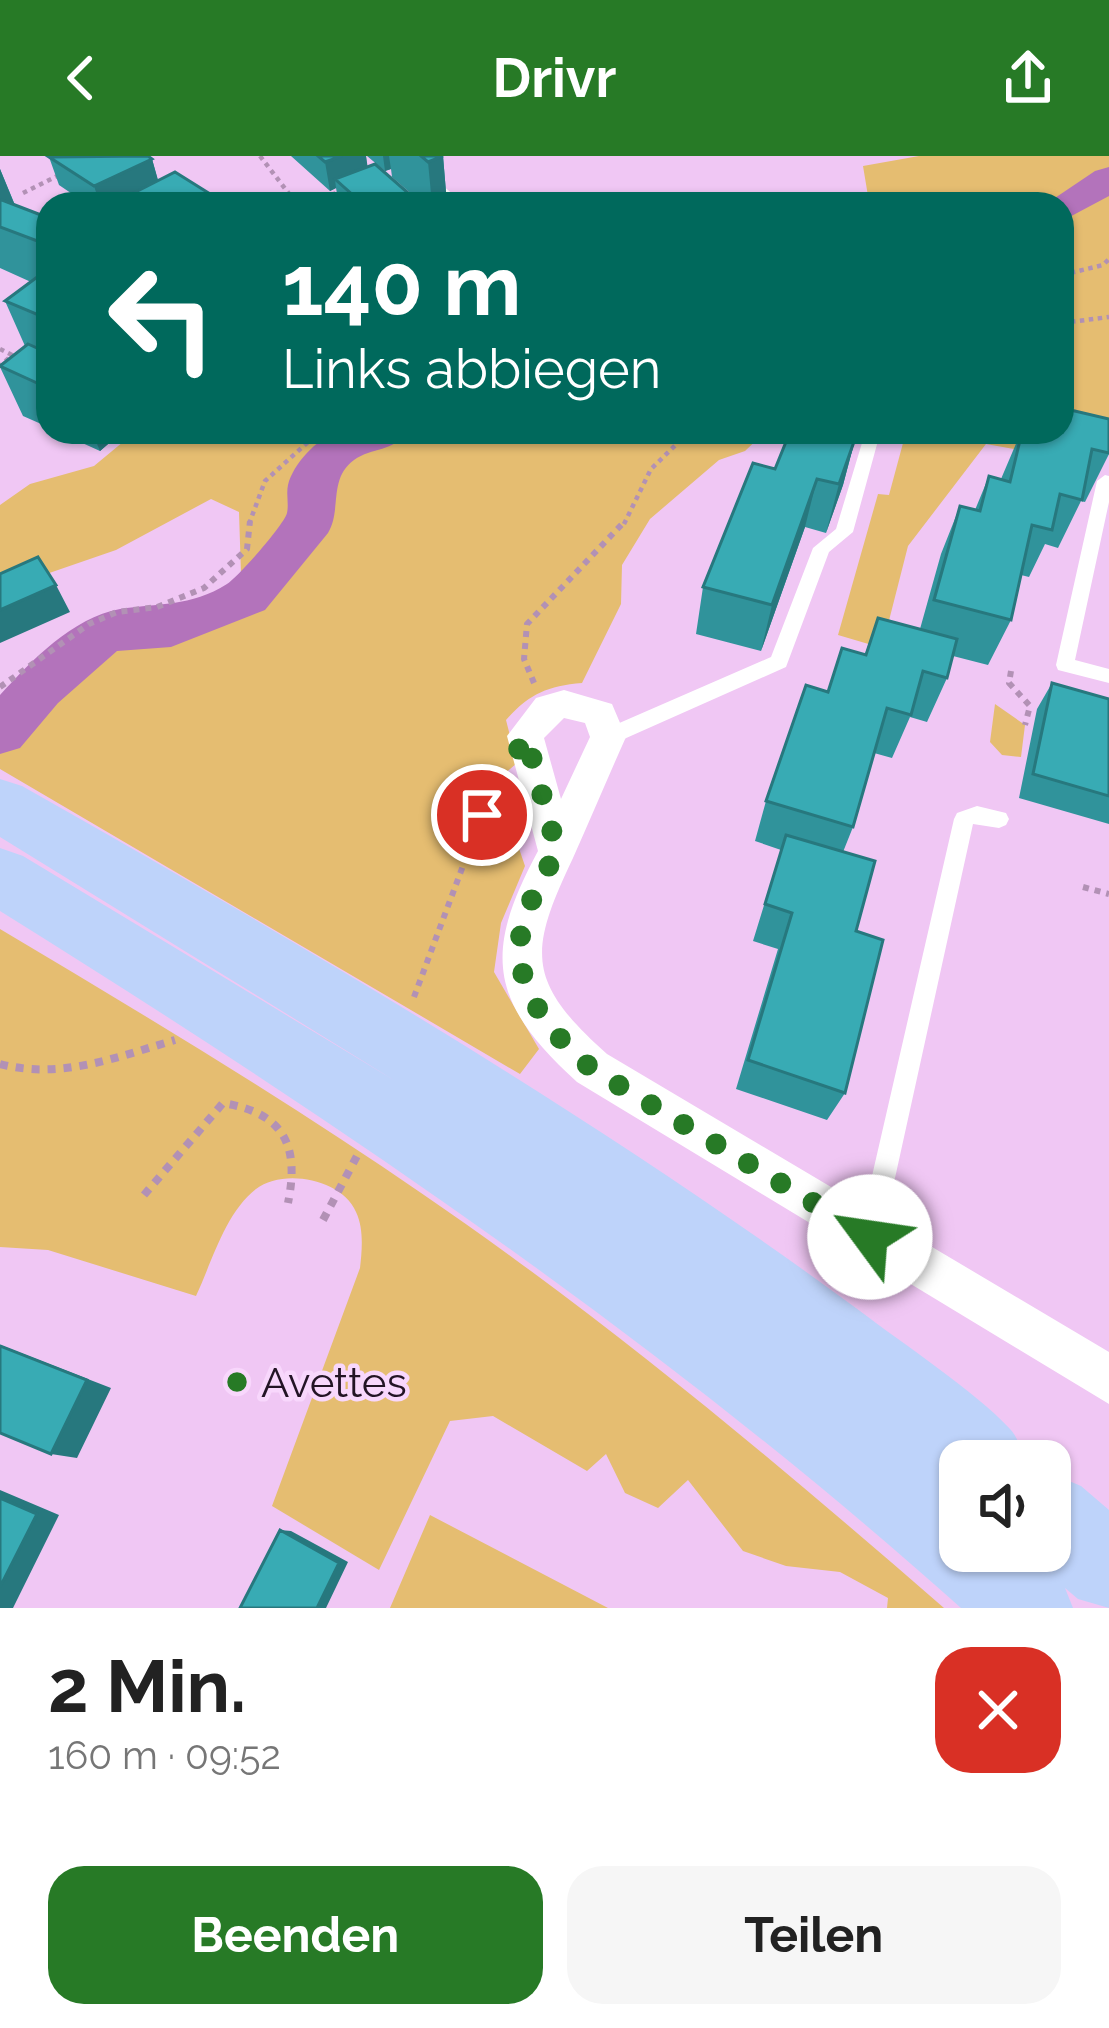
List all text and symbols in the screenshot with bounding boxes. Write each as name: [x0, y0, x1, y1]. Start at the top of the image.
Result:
icon: back: [48, 45, 114, 111]
icon: share: [995, 45, 1061, 111]
text: Drivr: [493, 46, 616, 110]
text: 140 m: [282, 236, 521, 335]
icon: left: [84, 240, 240, 396]
text: Links abbiegen: [282, 337, 661, 401]
pin: [431, 764, 533, 866]
icon: arrive: [449, 782, 515, 848]
position arrow: [807, 1174, 933, 1300]
place label: Avettes: [261, 1358, 407, 1407]
marker: Avettes: [224, 1369, 250, 1395]
map controls: [939, 1440, 1071, 1572]
button: sound: [939, 1440, 1071, 1572]
text: 2 Min.: [48, 1644, 246, 1729]
button: close: [935, 1647, 1061, 1773]
text: 160 m · 09:52: [48, 1732, 281, 1778]
button: Beenden: [48, 1866, 543, 2004]
button: Teilen: [567, 1866, 1061, 2004]

